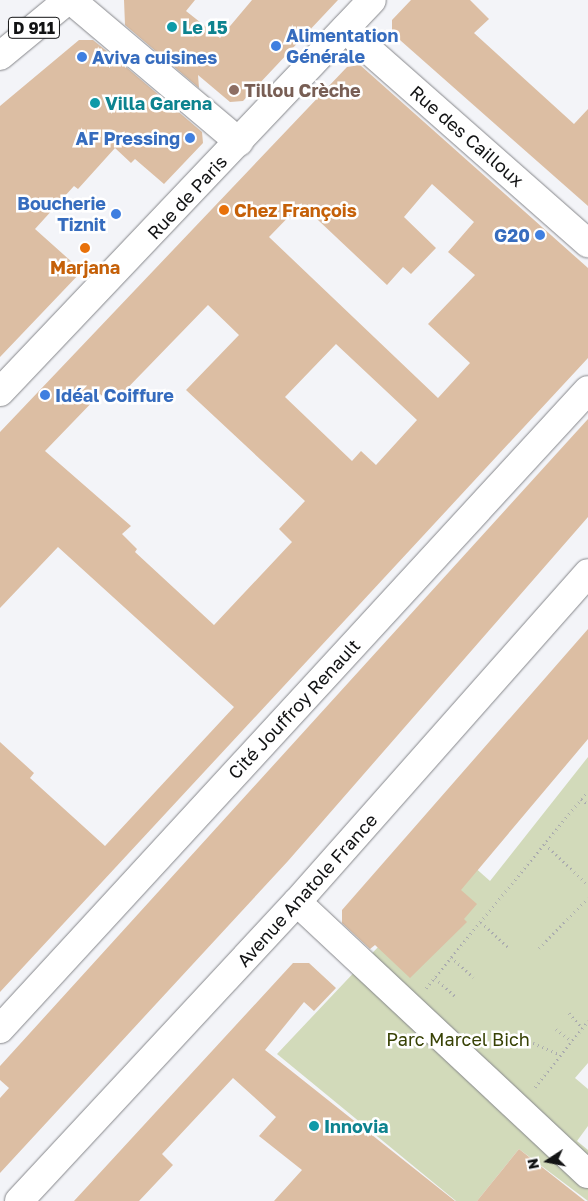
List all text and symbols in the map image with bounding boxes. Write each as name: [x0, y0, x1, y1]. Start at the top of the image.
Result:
road number: D 911: [8, 14, 60, 42]
place label: Le 15: [182, 16, 228, 38]
marker: Le 15: [166, 21, 178, 33]
place label: Alimentation Générale: [286, 25, 398, 68]
marker: Alimentation Générale: [270, 40, 282, 52]
place label: Aviva cuisines: [92, 46, 217, 68]
marker: Aviva cuisines: [76, 51, 88, 63]
place label: Tillou Crèche: [244, 79, 361, 101]
street label: Rue des Cailloux: [406, 81, 528, 191]
marker: Tillou Crèche: [228, 84, 240, 96]
place label: Villa Garena: [105, 92, 212, 114]
marker: Villa Garena: [89, 97, 101, 109]
place label: AF Pressing: [76, 127, 180, 149]
marker: AF Pressing: [184, 132, 196, 144]
street label: Rue de Paris: [143, 151, 231, 243]
place label: Boucherie Tiznit: [17, 193, 106, 235]
place label: Chez François: [234, 199, 357, 221]
marker: Chez François: [218, 204, 230, 216]
marker: Boucherie Tiznit: [110, 208, 122, 220]
place label: G20: [494, 224, 530, 246]
marker: G20: [534, 229, 546, 241]
marker: Marjana: [79, 242, 91, 254]
place label: Marjana: [50, 256, 120, 278]
place label: Idéal Coiffure: [55, 384, 174, 406]
marker: Idéal Coiffure: [39, 389, 51, 401]
street label: Cité Jouffroy Renault: [224, 635, 364, 783]
street label: Avenue Anatole France: [232, 809, 382, 971]
park label: Parc Marcel Bich: [386, 1028, 530, 1050]
place label: Innovia: [324, 1115, 389, 1137]
marker: Innovia: [308, 1120, 320, 1132]
north arrow: [523, 1136, 573, 1186]
text: N: [523, 1157, 542, 1171]

